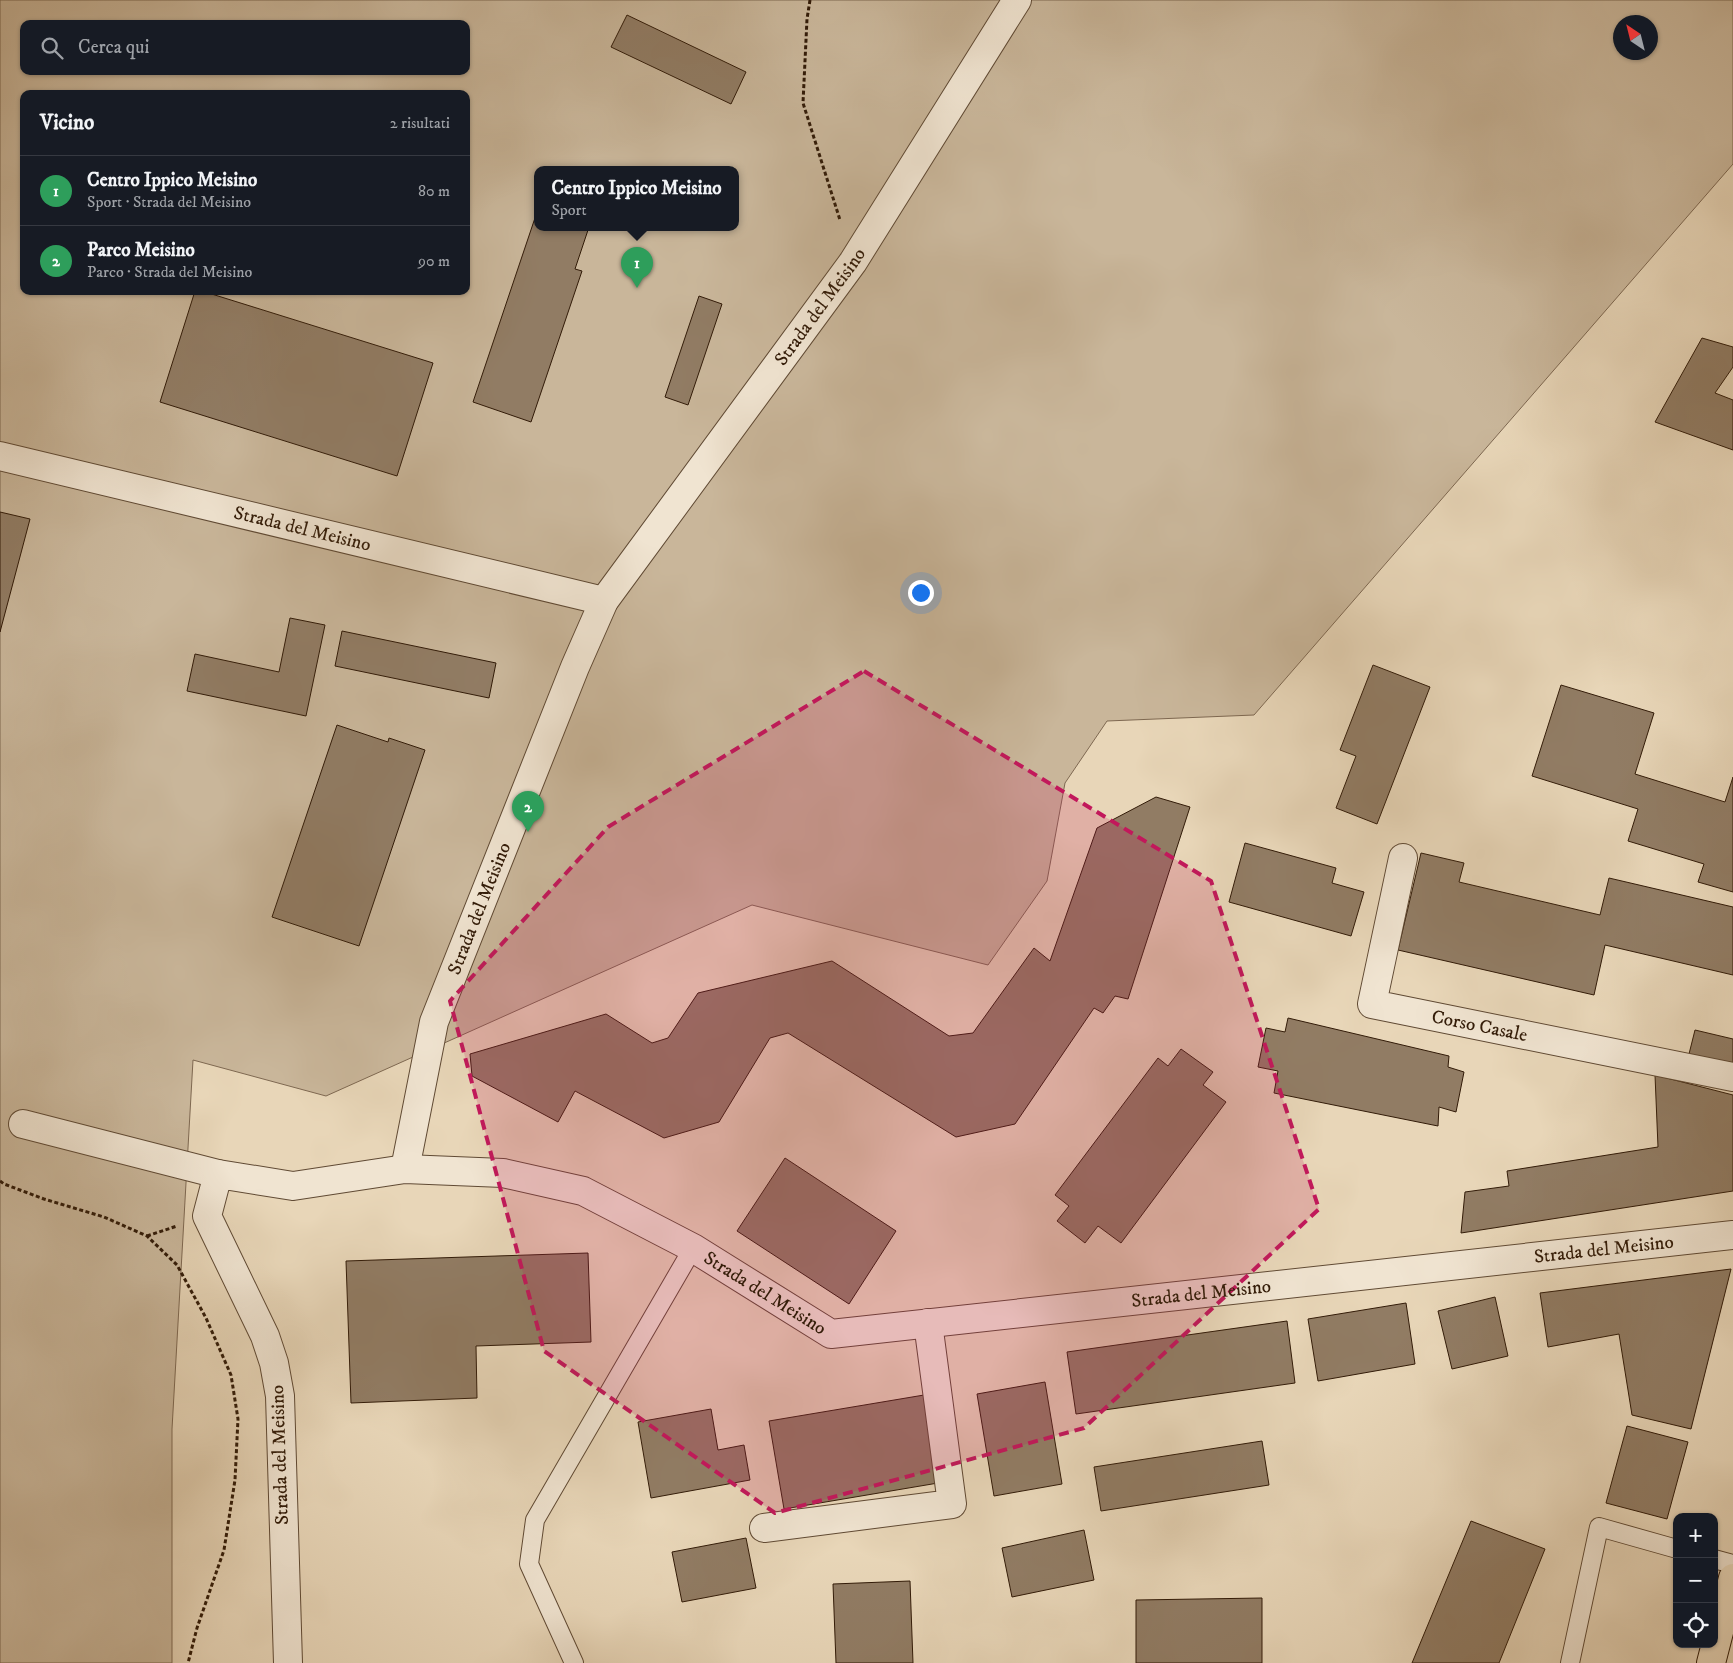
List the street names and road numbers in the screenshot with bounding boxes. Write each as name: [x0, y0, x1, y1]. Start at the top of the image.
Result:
street label: Strada del Meisino: [769, 244, 871, 370]
street label: Strada del Meisino: [232, 501, 373, 556]
street label: Strada del Meisino: [443, 839, 516, 978]
street label: Corso Casale: [1430, 1005, 1530, 1047]
street label: Strada del Meisino: [1533, 1230, 1675, 1268]
street label: Strada del Meisino: [700, 1246, 831, 1340]
street label: Strada del Meisino: [1130, 1274, 1272, 1312]
street label: Strada del Meisino: [266, 1385, 294, 1525]

